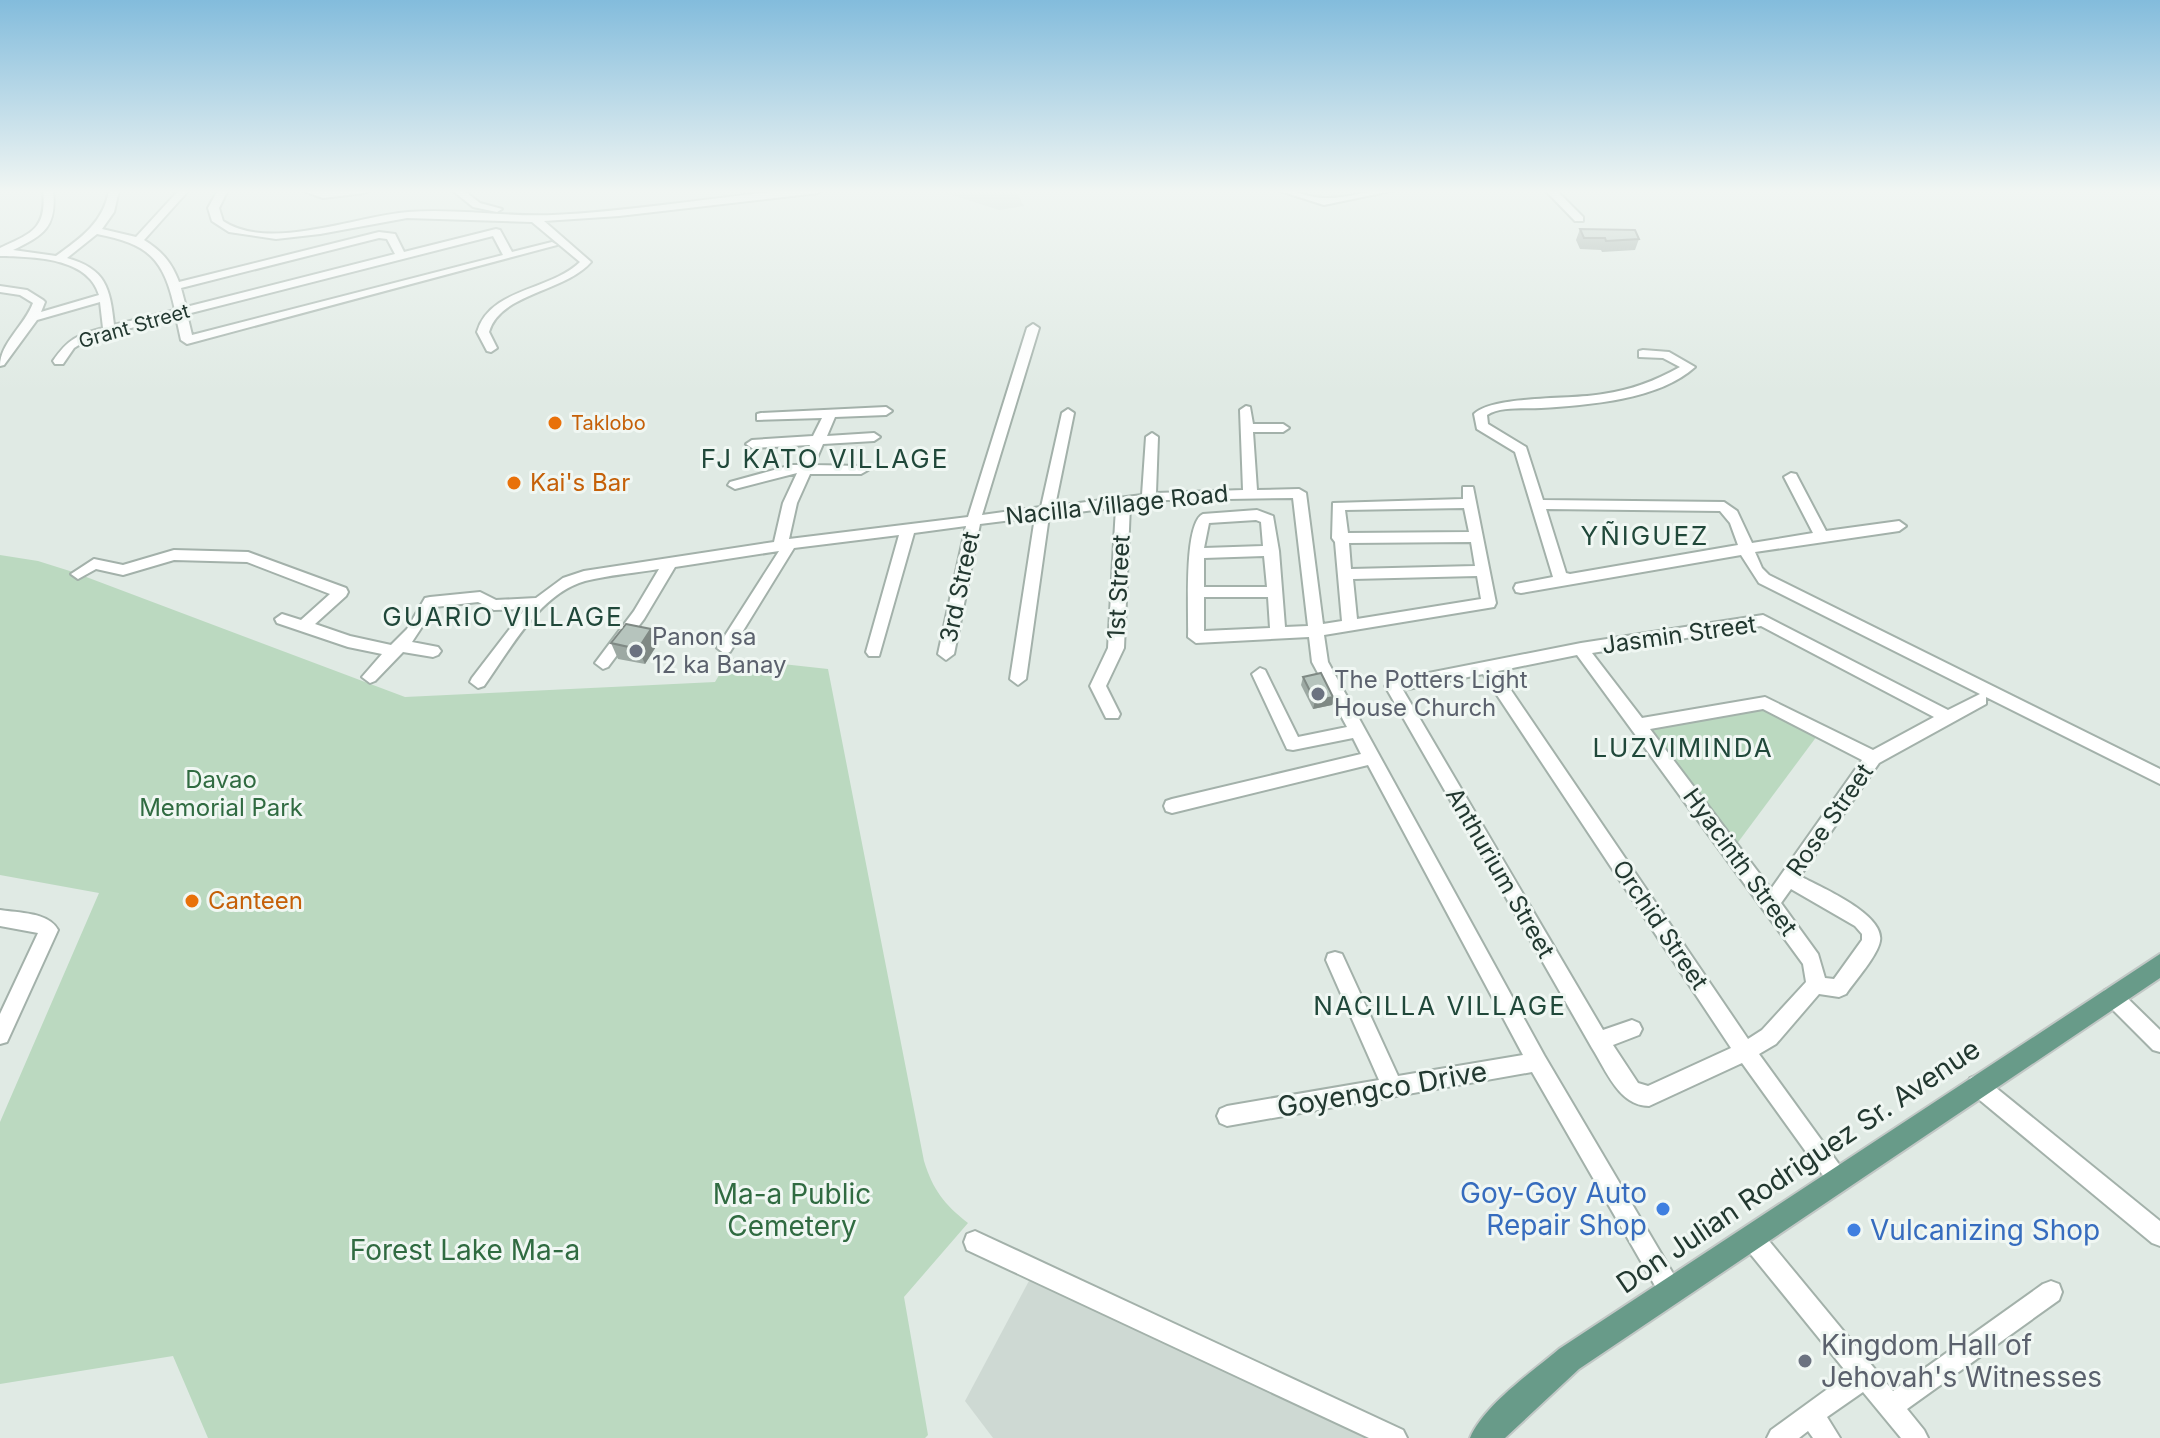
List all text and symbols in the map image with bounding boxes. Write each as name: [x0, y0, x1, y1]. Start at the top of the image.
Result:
street label: Grant Street: [76, 299, 193, 353]
place label: Taklobo: [571, 411, 646, 435]
marker: Taklobo: [546, 414, 564, 432]
district label: FJ KATO VILLAGE: [701, 443, 949, 474]
place label: Kai's Bar: [530, 468, 630, 497]
marker: Kai's Bar: [505, 474, 523, 492]
street label: Nacilla Village Road: [1004, 478, 1230, 531]
district label: YÑIGUEZ: [1581, 520, 1709, 551]
street label: 3rd Street: [934, 529, 985, 645]
street label: 1st Street: [1101, 534, 1136, 640]
district label: GUARIO VILLAGE: [382, 601, 624, 632]
street label: Jasmin Street: [1600, 609, 1758, 660]
place label: Panon sa 12 ka Banay: [652, 622, 787, 679]
marker: Panon sa 12 ka Banay: [627, 642, 645, 660]
place label: The Potters Light House Church: [1334, 665, 1528, 722]
marker: The Potters Light House Church: [1309, 685, 1327, 703]
district label: LUZVIMINDA: [1592, 732, 1774, 763]
street label: Rose Street: [1780, 758, 1879, 882]
park label: Davao Memorial Park: [139, 765, 303, 822]
street label: Anthurium Street: [1440, 782, 1561, 963]
street label: Hyacinth Street: [1677, 782, 1804, 941]
street label: Orchid Street: [1606, 854, 1714, 995]
place label: Canteen: [208, 886, 303, 915]
marker: Canteen: [183, 892, 201, 910]
district label: NACILLA VILLAGE: [1313, 990, 1567, 1021]
street label: Don Julian Rodriguez Sr. Avenue: [1610, 1031, 1986, 1301]
street label: Goyengco Drive: [1274, 1054, 1490, 1124]
place label: Goy-Goy Auto Repair Shop: [1460, 1176, 1647, 1242]
park label: Ma-a Public Cemetery: [713, 1177, 871, 1243]
marker: Goy-Goy Auto Repair Shop: [1654, 1200, 1672, 1218]
place label: Vulcanizing Shop: [1870, 1213, 2100, 1247]
marker: Vulcanizing Shop: [1845, 1221, 1863, 1239]
park label: Forest Lake Ma-a: [350, 1233, 580, 1267]
place label: Kingdom Hall of Jehovah's Witnesses: [1821, 1328, 2102, 1394]
marker: Kingdom Hall of Jehovah's Witnesses: [1796, 1352, 1814, 1370]

